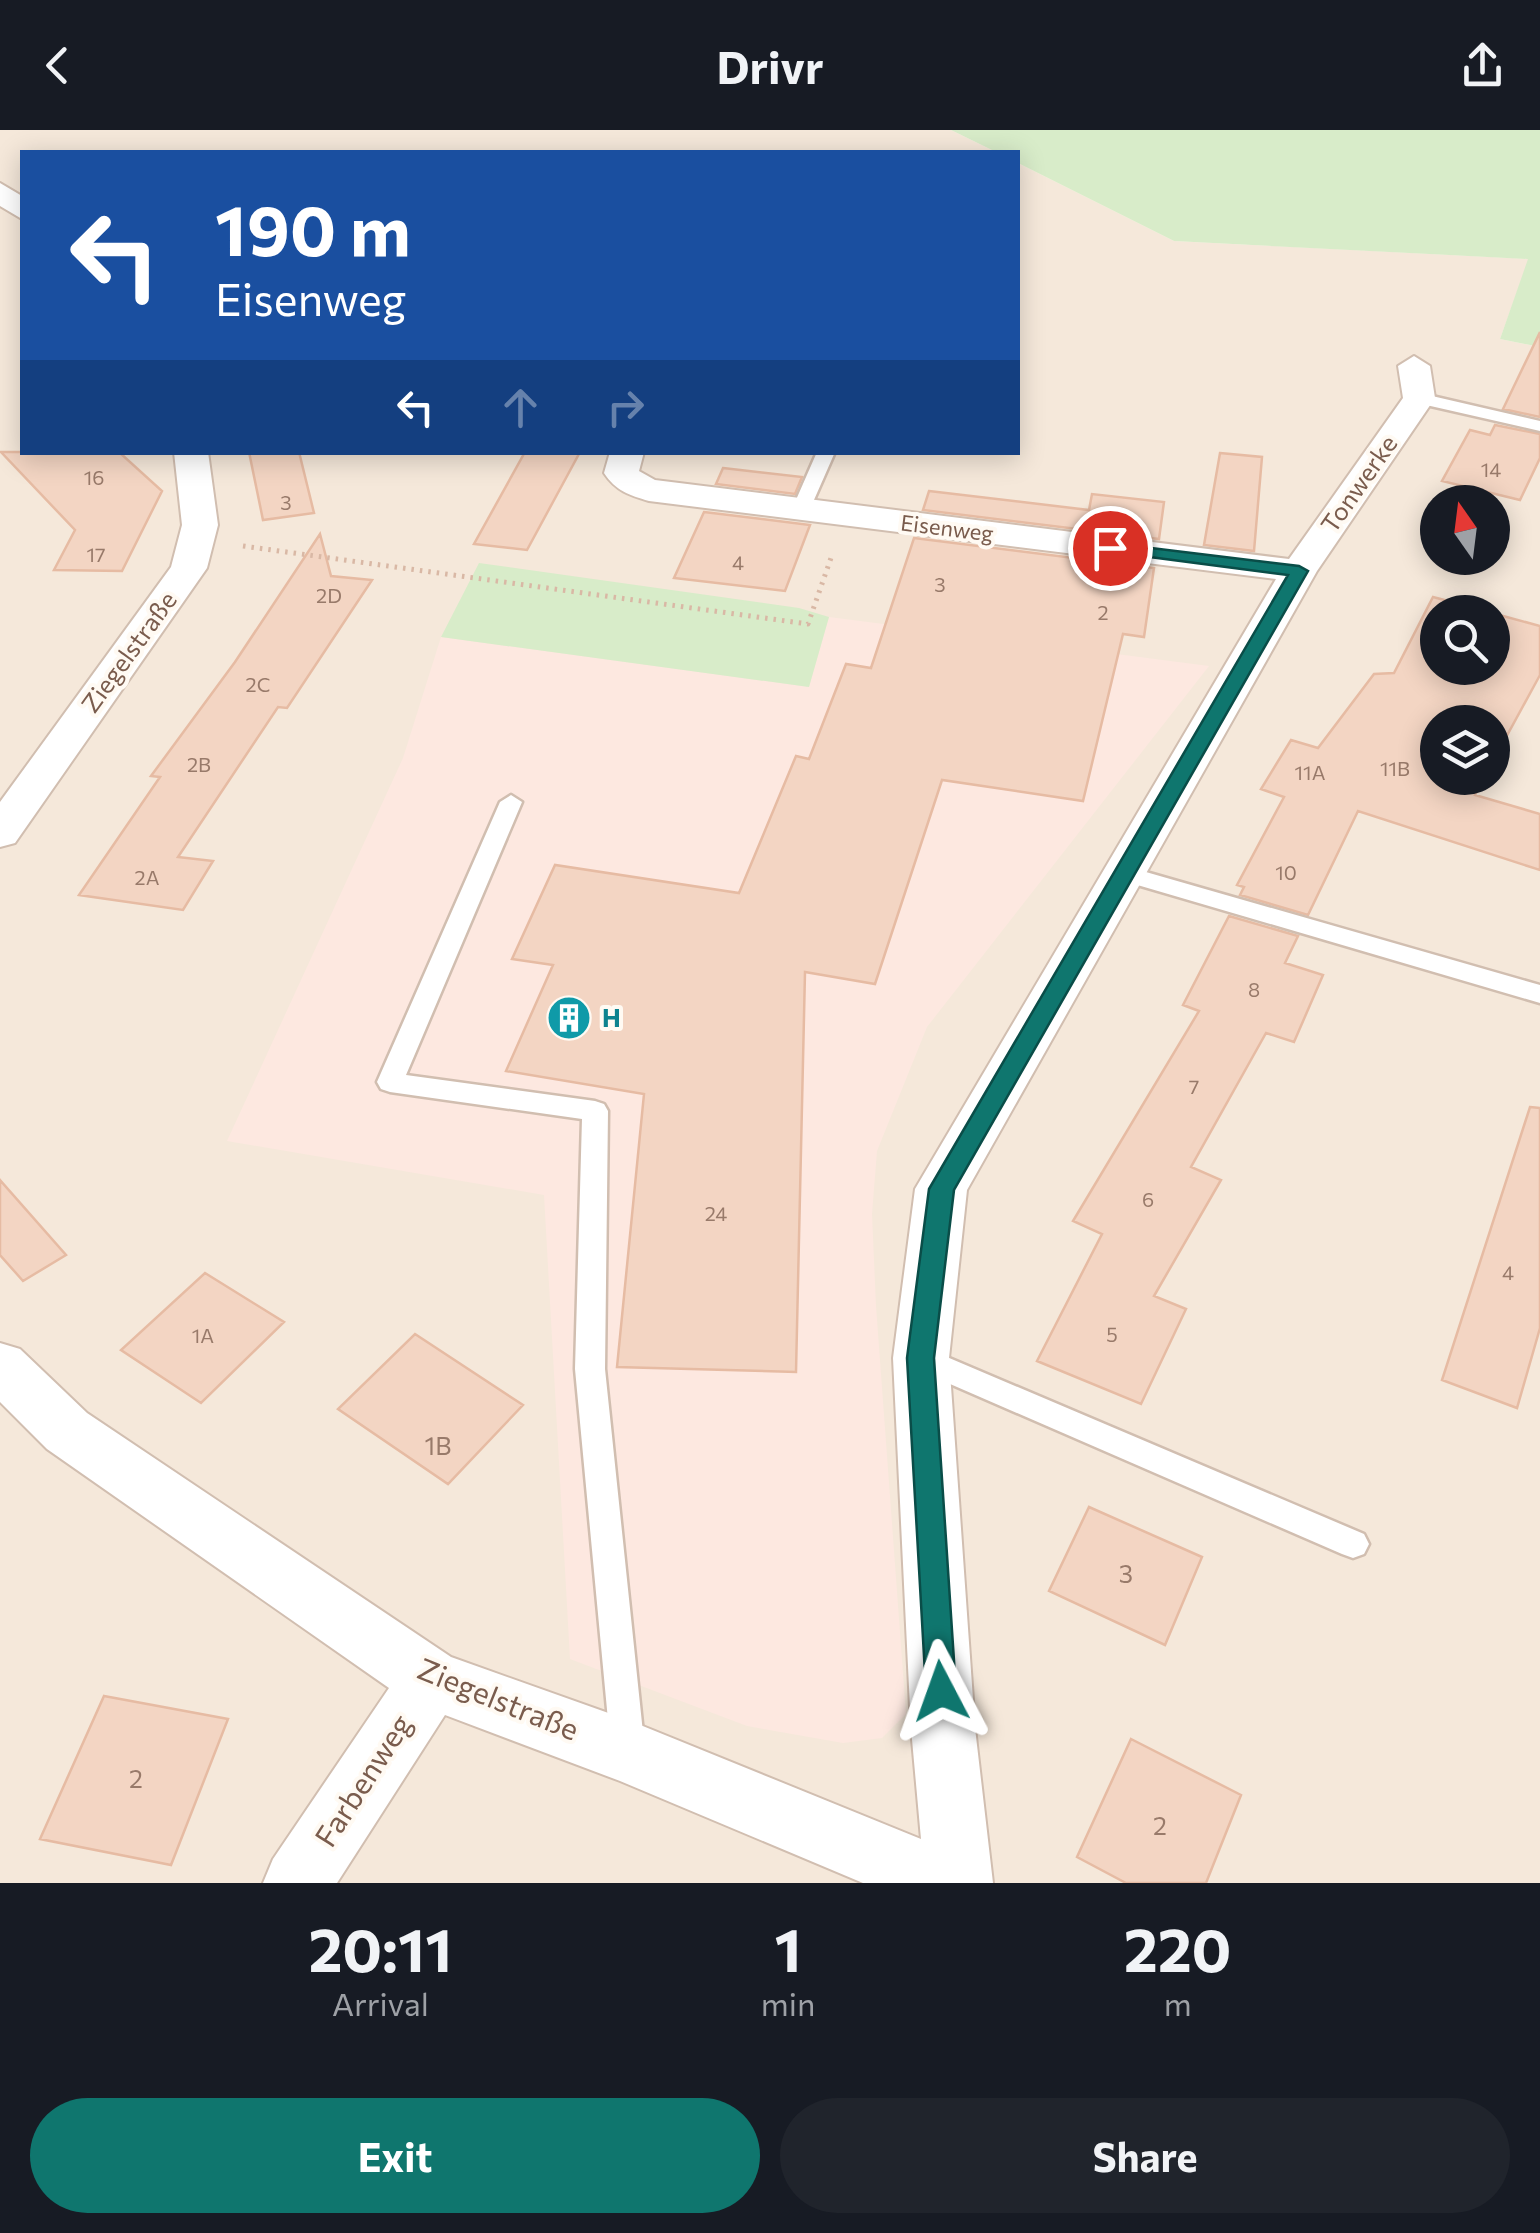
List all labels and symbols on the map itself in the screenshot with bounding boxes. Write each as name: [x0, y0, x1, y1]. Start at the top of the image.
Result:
street label: Tonwerke: [1314, 429, 1403, 538]
house number: 14: [1481, 457, 1501, 481]
house number: 16: [84, 465, 104, 489]
north arrow: [1420, 485, 1510, 575]
house number: 3: [280, 490, 292, 514]
pin: [1068, 506, 1153, 591]
street label: Eisenweg: [899, 508, 995, 547]
house number: 17: [86, 542, 106, 566]
house number: 4: [732, 550, 744, 574]
house number: 3: [934, 572, 946, 596]
house number: 2D: [316, 583, 342, 607]
street label: Ziegelstraße: [74, 585, 182, 718]
house number: 2: [1097, 600, 1109, 624]
house number: 2C: [246, 672, 270, 696]
house number: 2B: [187, 752, 211, 776]
house number: 11B: [1380, 756, 1410, 780]
house number: 11A: [1295, 760, 1326, 784]
house number: 10: [1275, 860, 1297, 884]
house number: 2A: [135, 865, 160, 889]
house number: 8: [1248, 977, 1260, 1001]
building icon: H: [546, 995, 592, 1041]
place label: H: [602, 1002, 621, 1032]
house number: 7: [1189, 1074, 1199, 1098]
house number: 6: [1142, 1187, 1154, 1211]
house number: 24: [705, 1201, 727, 1225]
house number: 4: [1502, 1260, 1514, 1284]
house number: 5: [1106, 1322, 1118, 1346]
house number: 1A: [192, 1323, 214, 1347]
house number: 1B: [425, 1430, 451, 1460]
house number: 3: [1119, 1558, 1133, 1588]
position arrow: [889, 1639, 993, 1743]
street label: Ziegelstraße: [413, 1649, 585, 1747]
street label: Farbenweg: [305, 1707, 418, 1853]
house number: 2: [129, 1763, 143, 1793]
house number: 2: [1153, 1810, 1167, 1840]

